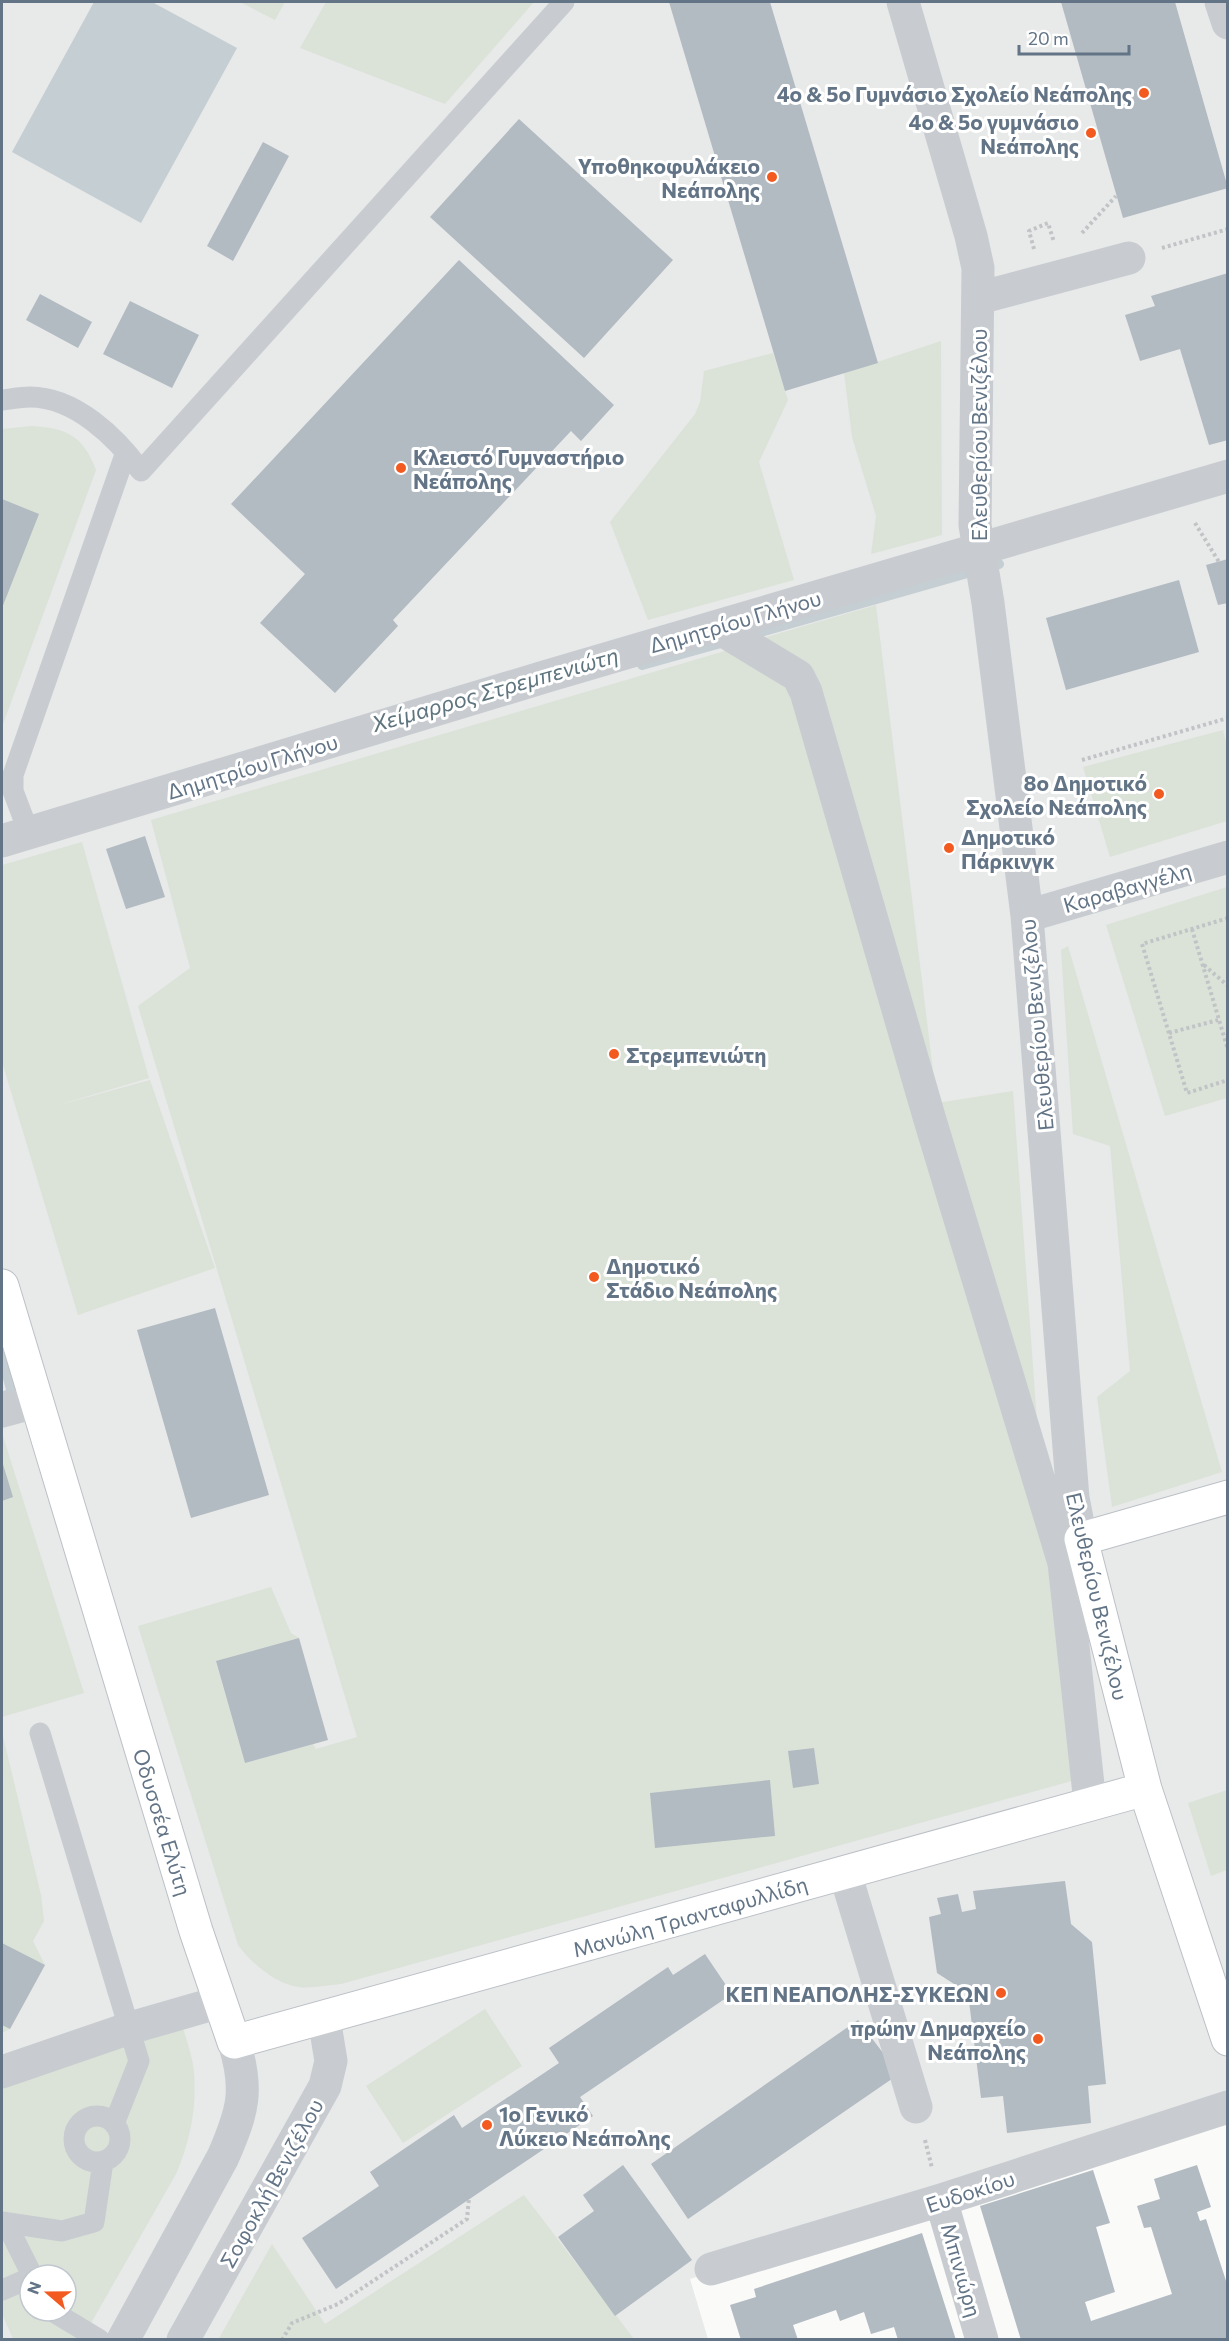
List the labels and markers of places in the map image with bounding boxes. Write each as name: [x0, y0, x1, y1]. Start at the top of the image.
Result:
place label: 4ο & 5ο Γυμνάσιο Σχολείο Νεάπολης: [777, 81, 1132, 106]
marker: 4ο & 5ο Γυμνάσιο Σχολείο Νεάπολης: [1137, 86, 1151, 100]
place label: 4ο & 5ο γυμνάσιο Νεάπολης: [909, 109, 1079, 158]
marker: 4ο & 5ο γυμνάσιο Νεάπολης: [1084, 126, 1098, 140]
place label: Υποθηκοφυλάκειο Νεάπολης: [578, 153, 760, 202]
marker: Υποθηκοφυλάκειο Νεάπολης: [765, 170, 779, 184]
place label: Κλειστό Γυμναστήριο Νεάπολης: [413, 444, 624, 493]
marker: Κλειστό Γυμναστήριο Νεάπολης: [394, 461, 408, 475]
place label: 8ο Δημοτικό Σχολείο Νεάπολης: [966, 770, 1147, 819]
marker: 8ο Δημοτικό Σχολείο Νεάπολης: [1152, 787, 1166, 801]
place label: Δημοτικό Πάρκινγκ: [961, 824, 1055, 873]
marker: Δημοτικό Πάρκινγκ: [942, 841, 956, 855]
place label: Στρεμπενιώτη: [626, 1042, 766, 1067]
marker: Στρεμπενιώτη: [607, 1047, 621, 1061]
place label: Δημοτικό Στάδιο Νεάπολης: [606, 1253, 777, 1302]
marker: Δημοτικό Στάδιο Νεάπολης: [587, 1270, 601, 1284]
place label: ΚΕΠ ΝΕΑΠΟΛΗΣ-ΣΥΚΕΩΝ: [726, 1981, 989, 2006]
marker: ΚΕΠ ΝΕΑΠΟΛΗΣ-ΣΥΚΕΩΝ: [994, 1986, 1008, 2000]
place label: πρώην Δημαρχείο Νεάπολης: [850, 2015, 1026, 2064]
marker: πρώην Δημαρχείο Νεάπολης: [1031, 2032, 1045, 2046]
place label: 1ο Γενικό Λύκειο Νεάπολης: [499, 2101, 671, 2150]
marker: 1ο Γενικό Λύκειο Νεάπολης: [480, 2118, 494, 2132]

